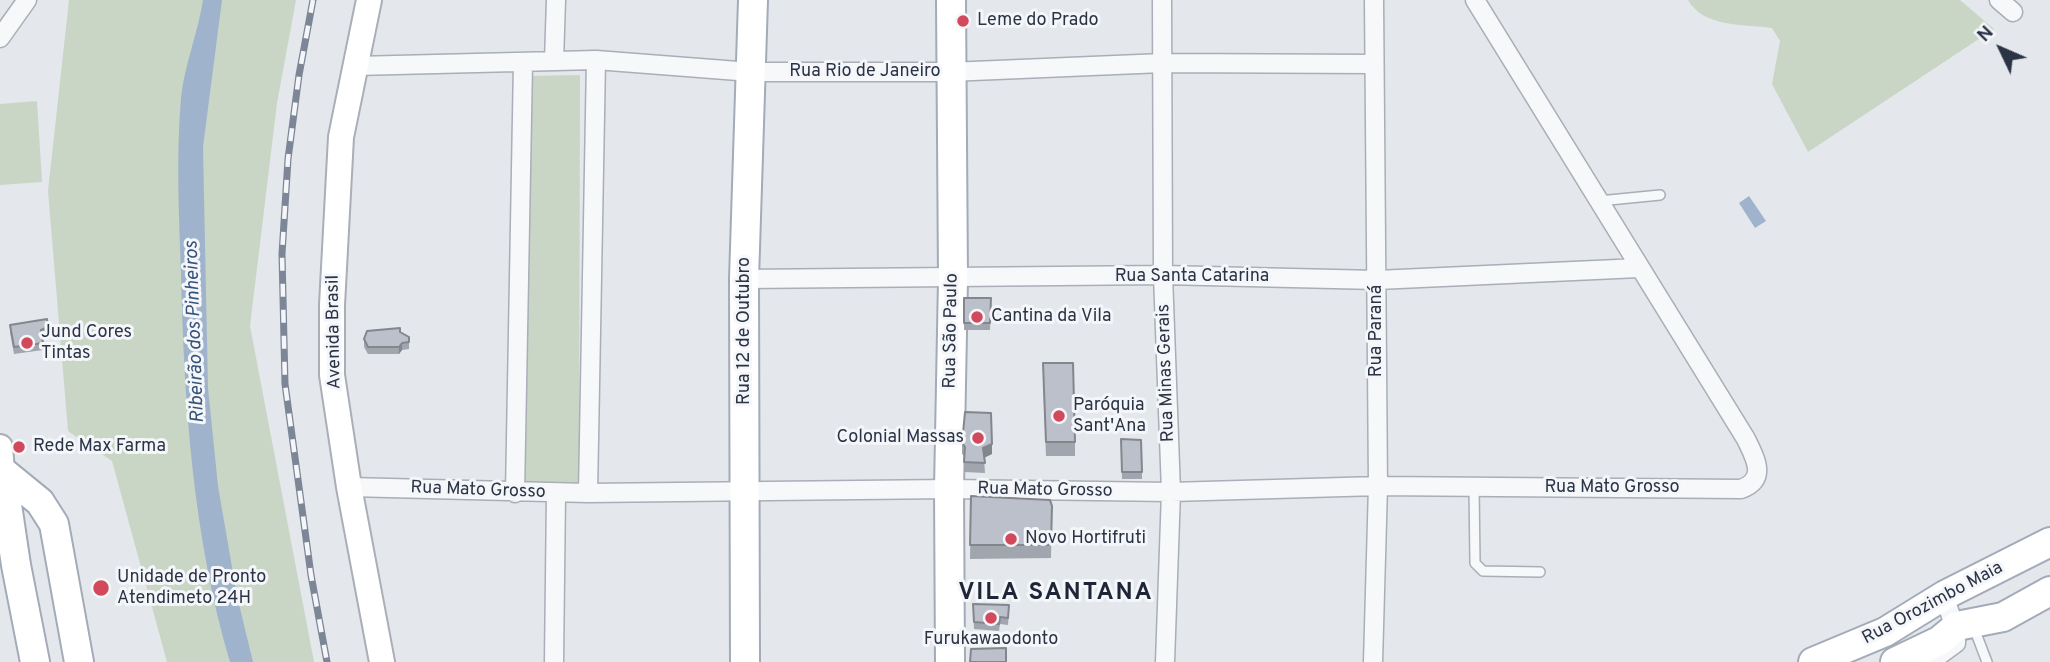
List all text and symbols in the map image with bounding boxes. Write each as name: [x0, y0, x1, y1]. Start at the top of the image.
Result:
place label: Leme do Prado: [977, 10, 1099, 32]
marker: Leme do Prado: [955, 13, 971, 29]
north arrow: [1966, 14, 2036, 84]
text: N: [1973, 21, 1999, 48]
street label: Rua Rio de Janeiro: [789, 61, 941, 83]
water label: Ribeirão dos Pinheiros: [181, 240, 211, 424]
street label: Rua 12 de Outubro: [734, 257, 756, 405]
street label: Rua Santa Catarina: [1115, 266, 1269, 288]
street label: Rua São Paulo: [940, 273, 964, 389]
street label: Avenida Brasil: [323, 275, 347, 389]
street label: Rua Paraná: [1366, 285, 1388, 377]
street label: Rua Minas Gerais: [1154, 303, 1180, 443]
place label: Cantina da Vila: [991, 306, 1111, 328]
marker: Cantina da Vila: [969, 309, 985, 325]
place label: Jund Cores Tintas: [41, 322, 132, 364]
marker: Jund Cores Tintas: [19, 335, 35, 351]
place label: Paróquia Sant'Ana: [1073, 395, 1146, 438]
marker: Paróquia Sant'Ana: [1051, 408, 1067, 424]
place label: Colonial Massas: [836, 427, 964, 449]
marker: Colonial Massas: [970, 430, 986, 446]
place label: Rede Max Farma: [33, 436, 166, 458]
marker: Rede Max Farma: [11, 439, 27, 455]
street label: Rua Mato Grosso: [1544, 477, 1680, 499]
street label: Rua Mato Grosso: [410, 478, 546, 504]
street label: Rua Mato Grosso: [977, 479, 1113, 503]
place label: Novo Hortifruti: [1025, 528, 1146, 550]
marker: Novo Hortifruti: [1003, 531, 1019, 547]
street label: Rua Orozimbo Maia: [1859, 558, 2007, 650]
place label: Unidade de Pronto Atendimeto 24H: [117, 567, 266, 610]
marker: Unidade de Pronto Atendimeto 24H: [91, 578, 111, 598]
district label: VILA SANTANA: [960, 580, 1152, 608]
marker: Furukawaodonto: [983, 610, 999, 626]
place label: Furukawaodonto: [924, 629, 1058, 651]

